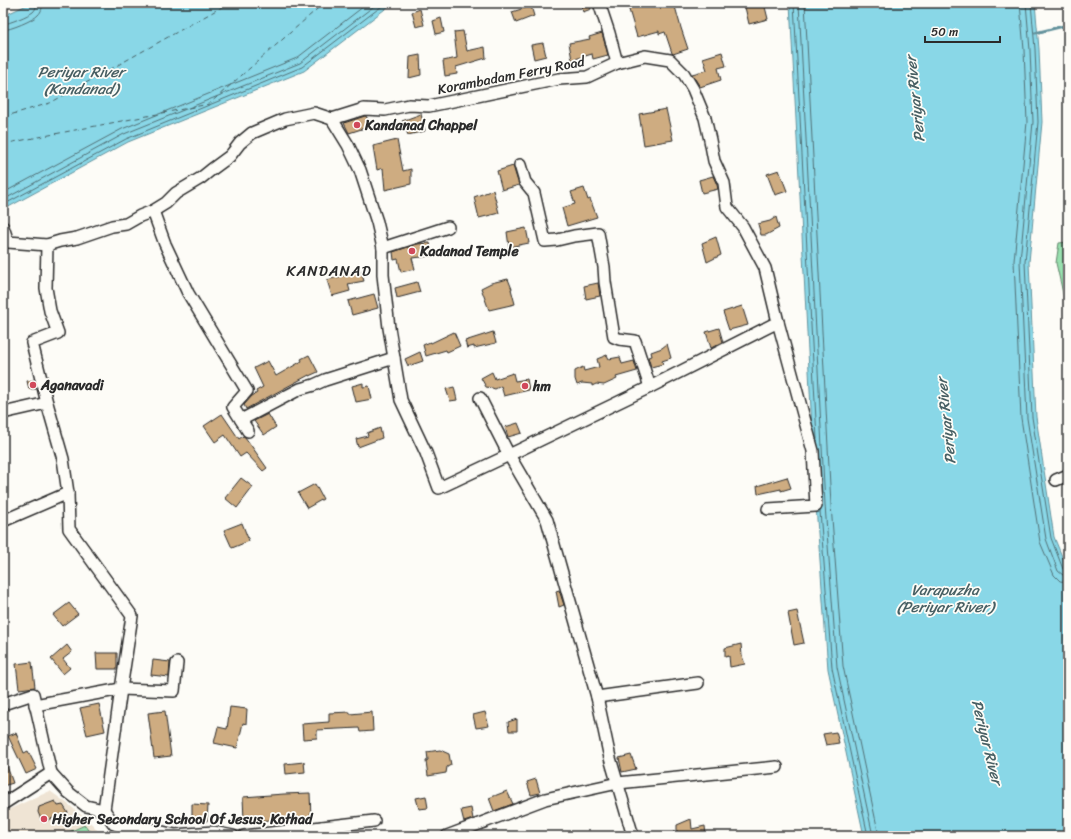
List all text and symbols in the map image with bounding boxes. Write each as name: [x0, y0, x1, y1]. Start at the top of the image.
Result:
scale bar: [925, 18, 1000, 44]
text: 50 m: [931, 21, 958, 43]
street label: Korambadam Ferry Road: [435, 49, 588, 102]
water label: Periyar River: [897, 52, 932, 143]
water label: Periyar River (Kandanad): [38, 59, 127, 102]
place label: Kandanad Chappel: [364, 113, 478, 138]
marker: Kandanad Chappel: [352, 120, 362, 130]
place label: Kadanad Temple: [419, 239, 519, 264]
marker: Kadanad Temple: [407, 246, 417, 256]
district label: KANDANAD: [286, 258, 372, 284]
place label: Aganavadi: [40, 373, 105, 398]
place label: hm: [532, 374, 551, 399]
water label: Periyar River: [928, 374, 963, 465]
marker: Aganavadi: [28, 380, 38, 390]
marker: hm: [520, 381, 530, 391]
water label: Varapuzha (Periyar River): [896, 577, 996, 620]
water label: Periyar River: [964, 697, 1011, 790]
place label: Higher Secondary School Of Jesus, Kothad: [51, 807, 314, 832]
marker: Higher Secondary School Of Jesus, Kothad: [39, 814, 49, 824]

